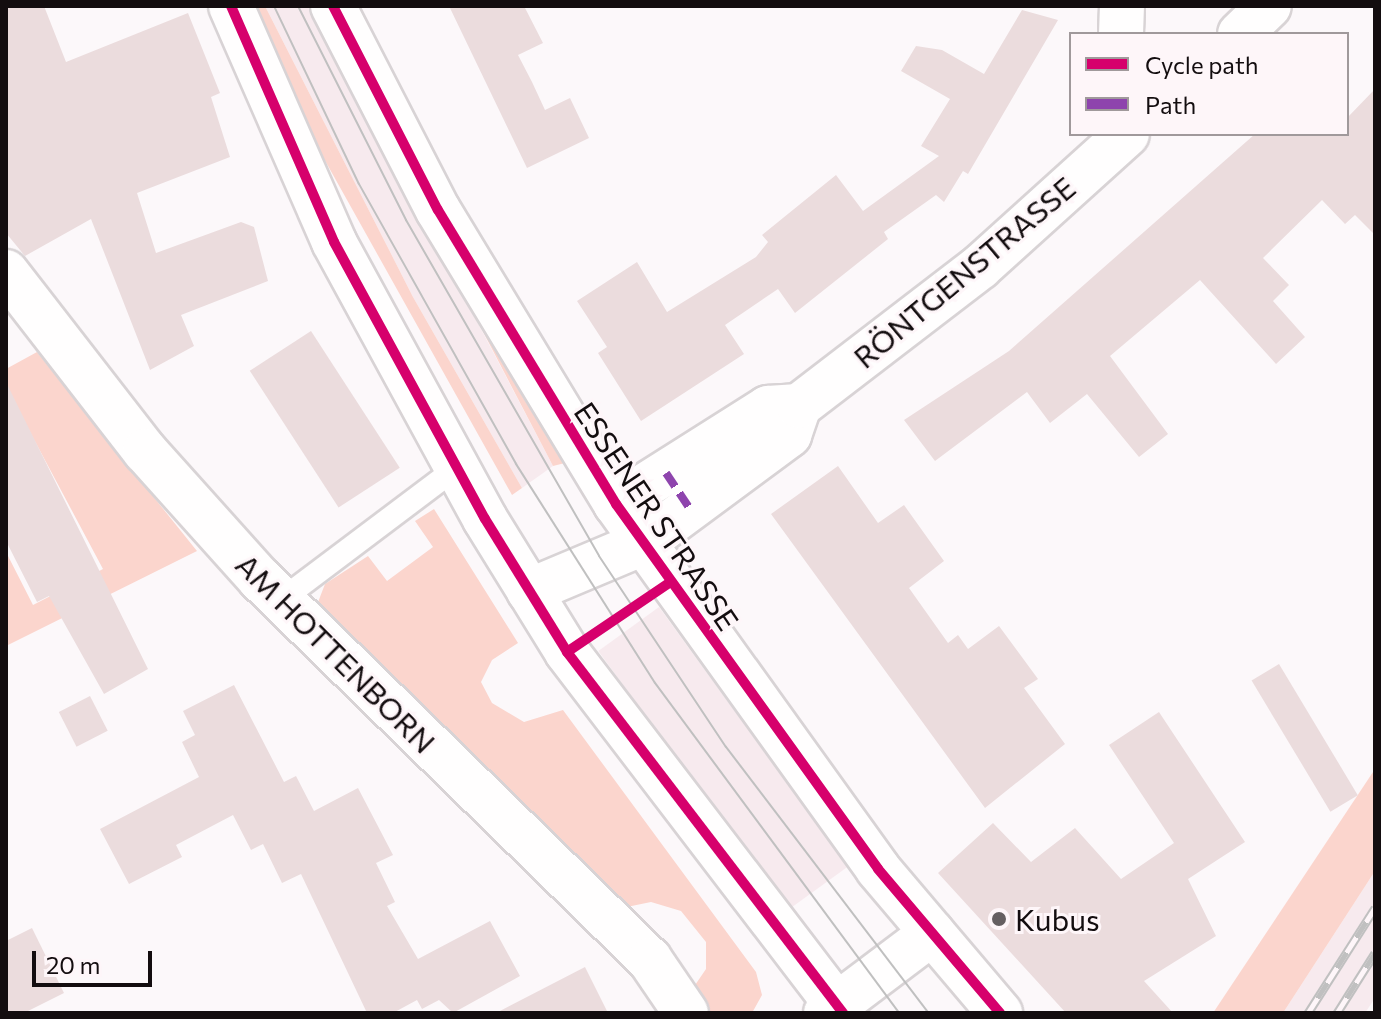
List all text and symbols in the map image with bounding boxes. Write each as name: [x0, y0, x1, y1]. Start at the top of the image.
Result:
legend: [1069, 32, 1349, 136]
text: Cycle path: [1145, 50, 1259, 79]
text: Path: [1145, 90, 1196, 119]
street label: RÖNTGENSTRASSE: [846, 169, 1082, 375]
street label: ESSENER STRASSE: [567, 395, 747, 637]
street label: AM HOTTENBORN: [229, 546, 443, 760]
place label: Kubus: [1015, 901, 1100, 937]
marker: Kubus: [990, 910, 1008, 928]
scale bar: [36, 935, 156, 985]
text: 20 m: [46, 950, 100, 979]

